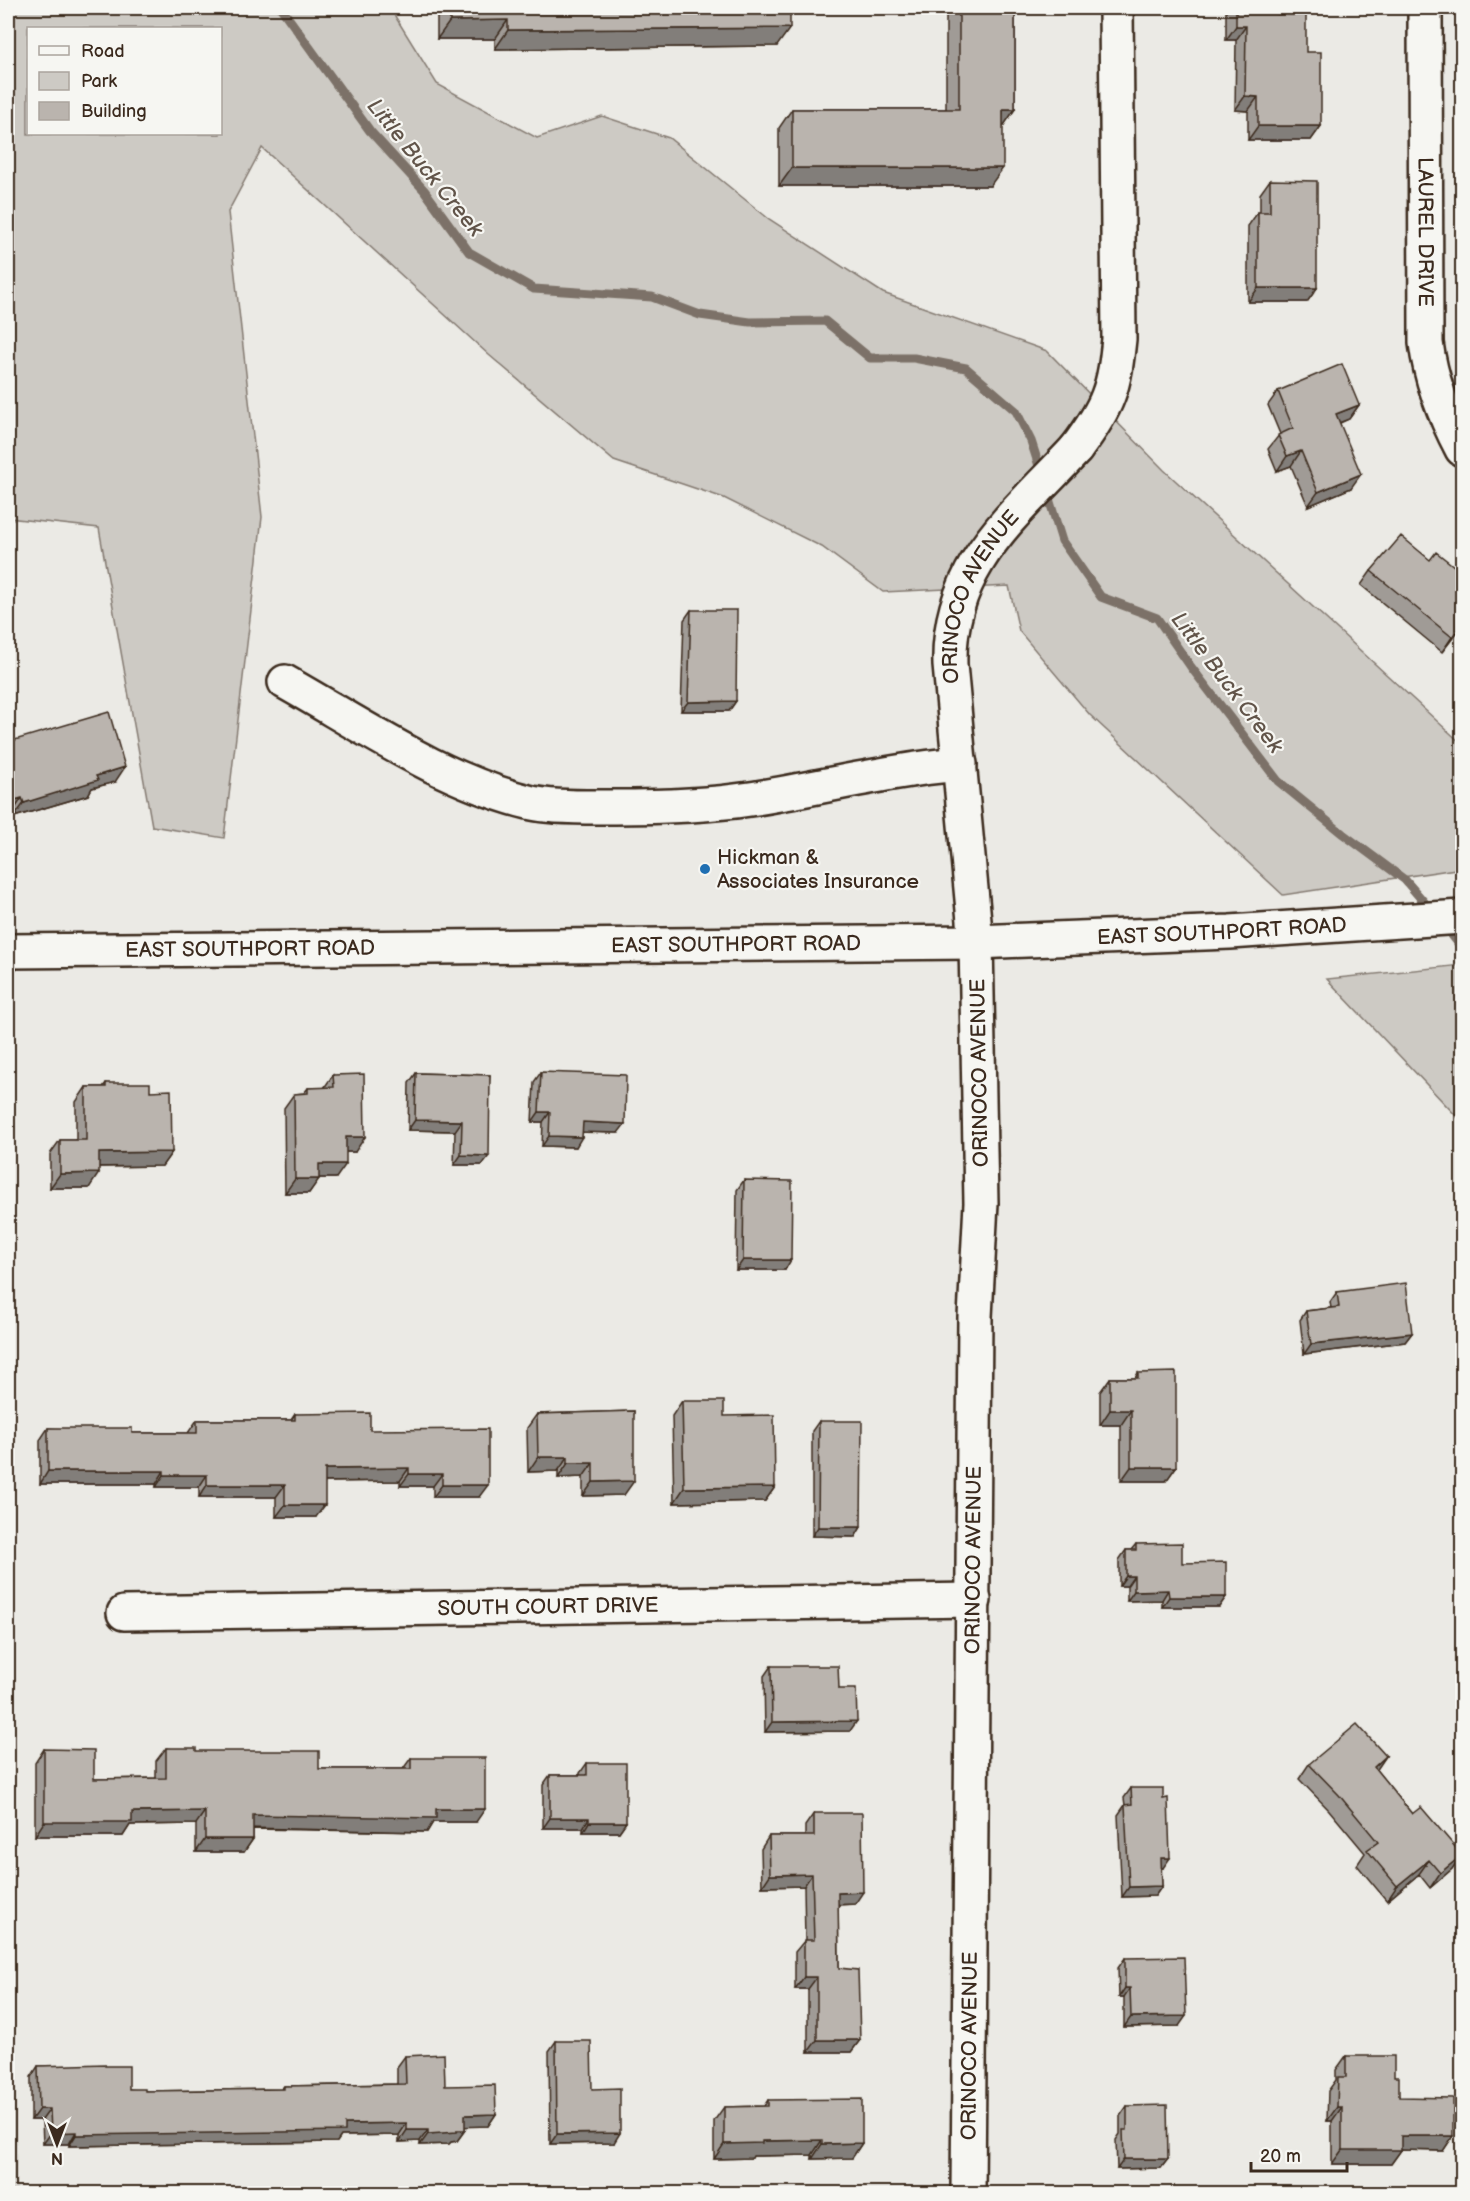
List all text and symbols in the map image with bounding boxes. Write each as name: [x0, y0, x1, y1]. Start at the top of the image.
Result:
legend: [27, 27, 222, 135]
text: Road: [81, 41, 125, 62]
text: Park: [81, 71, 117, 92]
water label: Little Buck Creek: [361, 93, 489, 243]
text: Building: [81, 101, 147, 122]
street label: LAUREL DRIVE: [1412, 157, 1438, 307]
street label: ORINOCO AVENUE: [938, 505, 1025, 685]
water label: Little Buck Creek: [1165, 607, 1289, 760]
place label: Hickman & Associates Insurance: [717, 845, 919, 894]
marker: Hickman & Associates Insurance: [698, 862, 712, 876]
street label: EAST SOUTHPORT ROAD: [1096, 912, 1347, 950]
street label: EAST SOUTHPORT ROAD: [611, 931, 861, 958]
street label: EAST SOUTHPORT ROAD: [125, 936, 375, 963]
street label: ORINOCO AVENUE: [965, 979, 994, 1167]
street label: ORINOCO AVENUE: [960, 1466, 987, 1654]
street label: SOUTH COURT DRIVE: [437, 1593, 659, 1621]
street label: ORINOCO AVENUE: [956, 1952, 983, 2140]
north arrow: [27, 2114, 87, 2174]
scale bar: [1251, 2135, 1347, 2173]
text: 20 m: [1260, 2146, 1301, 2167]
text: N: [51, 2148, 63, 2167]

